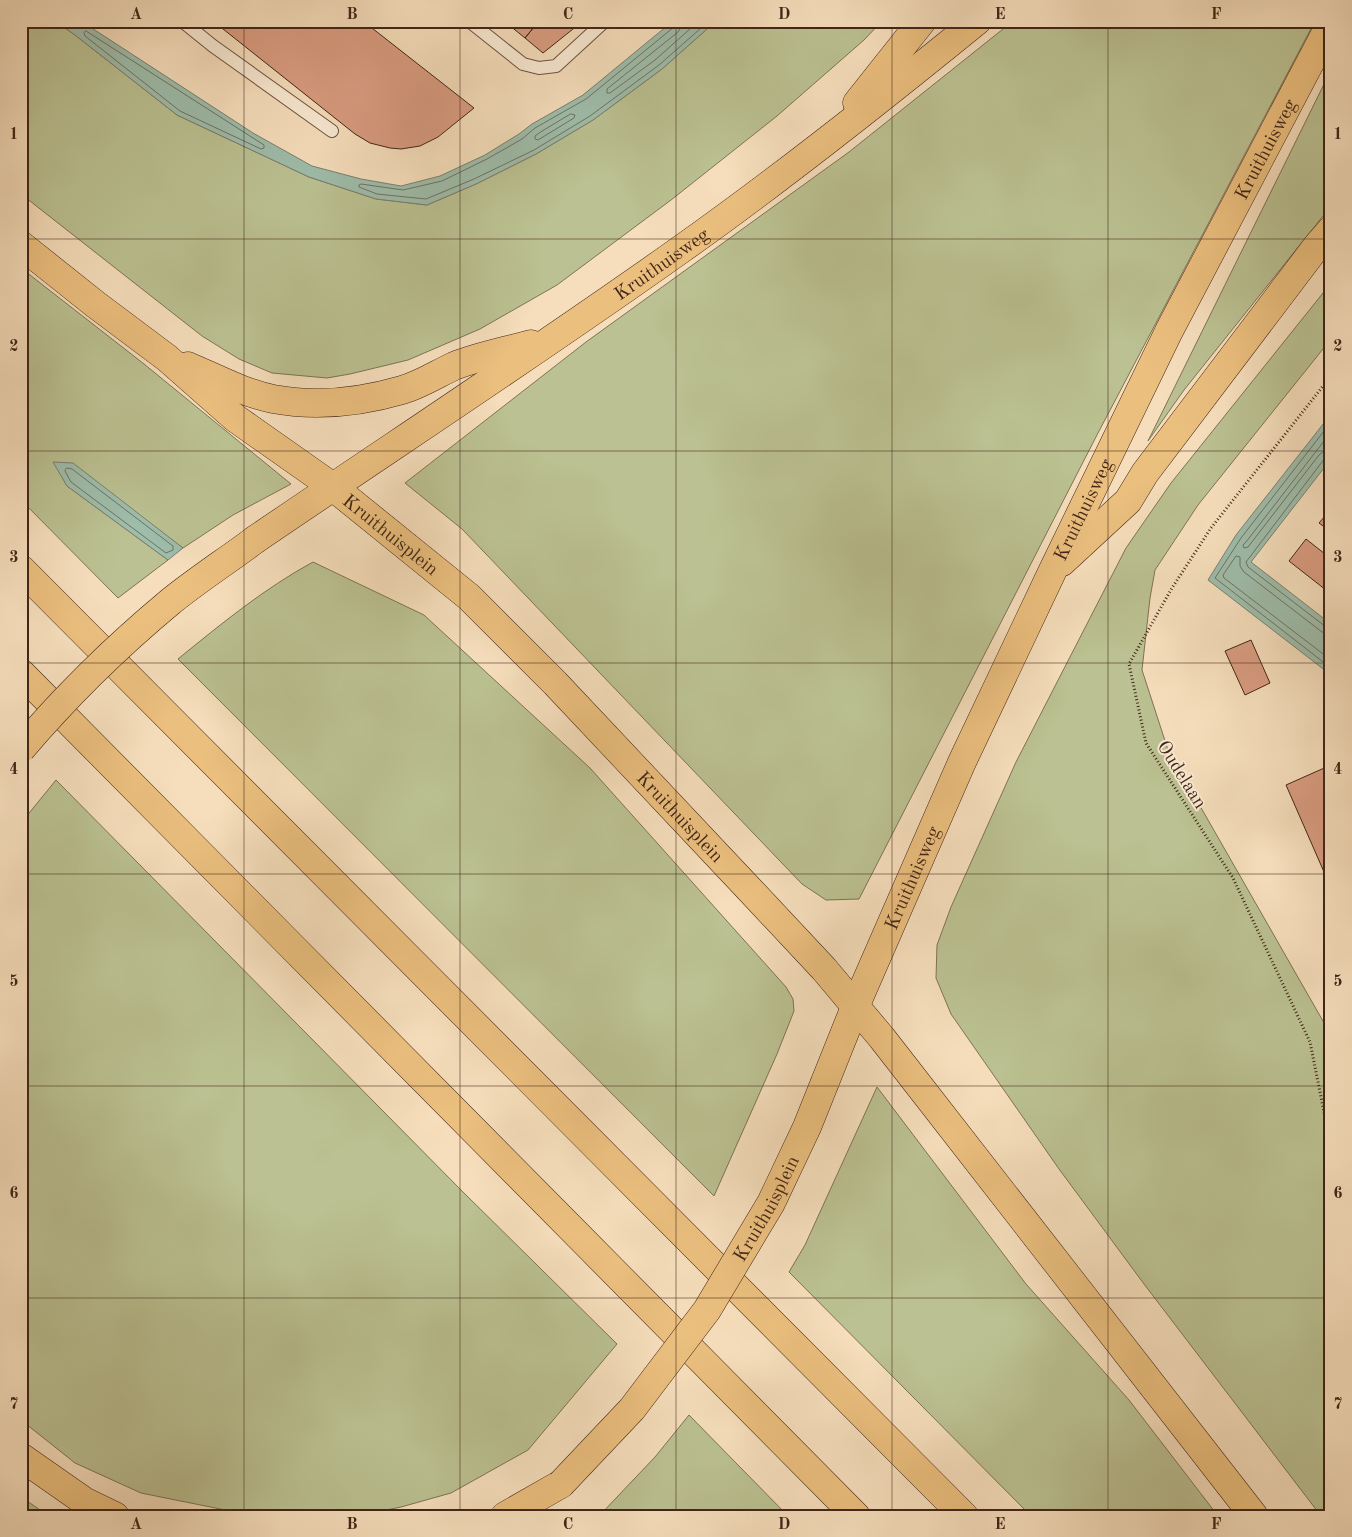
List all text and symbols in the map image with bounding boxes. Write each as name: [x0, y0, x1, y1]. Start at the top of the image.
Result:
text: A: [130, 7, 142, 23]
text: B: [346, 7, 358, 23]
text: C: [563, 7, 573, 23]
text: D: [778, 7, 790, 23]
text: E: [994, 7, 1006, 23]
text: F: [1211, 7, 1222, 23]
street label: Kruithuisweg: [1233, 96, 1302, 204]
text: 1: [9, 127, 19, 143]
text: 1: [1333, 127, 1343, 143]
street label: Kruithuisweg: [612, 225, 714, 305]
text: 2: [9, 339, 19, 355]
text: 2: [1333, 339, 1343, 355]
street label: Kruithuisweg: [1052, 456, 1118, 564]
street label: Kruithuisplein: [338, 492, 441, 580]
text: 3: [9, 550, 19, 566]
text: 3: [1333, 550, 1343, 566]
street label: Oudelaan: [1153, 738, 1209, 813]
text: 4: [9, 762, 19, 778]
text: 4: [1333, 762, 1343, 778]
street label: Kruithuisplein: [632, 769, 726, 867]
street label: Kruithuisweg: [883, 823, 945, 933]
text: 5: [9, 974, 19, 990]
text: 5: [1333, 974, 1343, 990]
street label: Kruithuisplein: [731, 1154, 804, 1266]
text: 6: [9, 1186, 19, 1202]
text: 6: [1333, 1186, 1343, 1202]
text: 7: [9, 1397, 19, 1413]
text: 7: [1333, 1397, 1343, 1413]
text: A: [130, 1517, 142, 1533]
text: B: [346, 1517, 358, 1533]
text: C: [563, 1517, 573, 1533]
text: D: [778, 1517, 790, 1533]
text: E: [994, 1517, 1006, 1533]
text: F: [1211, 1517, 1222, 1533]

